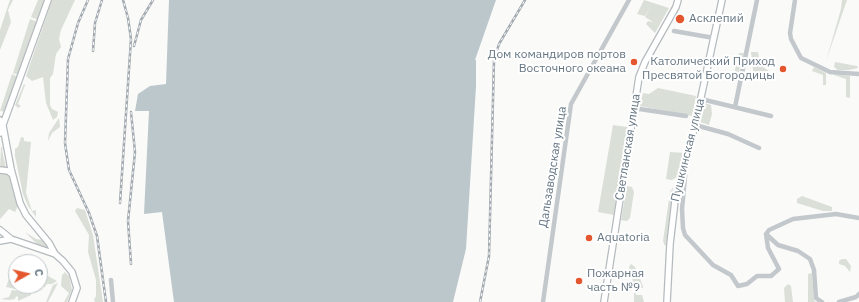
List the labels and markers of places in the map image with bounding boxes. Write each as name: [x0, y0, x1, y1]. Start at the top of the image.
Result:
place label: Асклепий: [689, 12, 744, 26]
marker: Асклепий: [674, 13, 686, 25]
place label: Дом командиров портов Восточного океана: [488, 48, 626, 76]
place label: Католический Приход Пресвятой Богородицы: [642, 55, 775, 83]
marker: Дом командиров портов Восточного океана: [629, 57, 639, 67]
marker: Католический Приход Пресвятой Богородицы: [778, 64, 788, 74]
place label: Aquatoria: [597, 231, 650, 245]
marker: Aquatoria: [584, 233, 594, 243]
place label: Пожарная часть №9: [587, 267, 644, 295]
marker: Пожарная часть №9: [574, 276, 584, 286]

